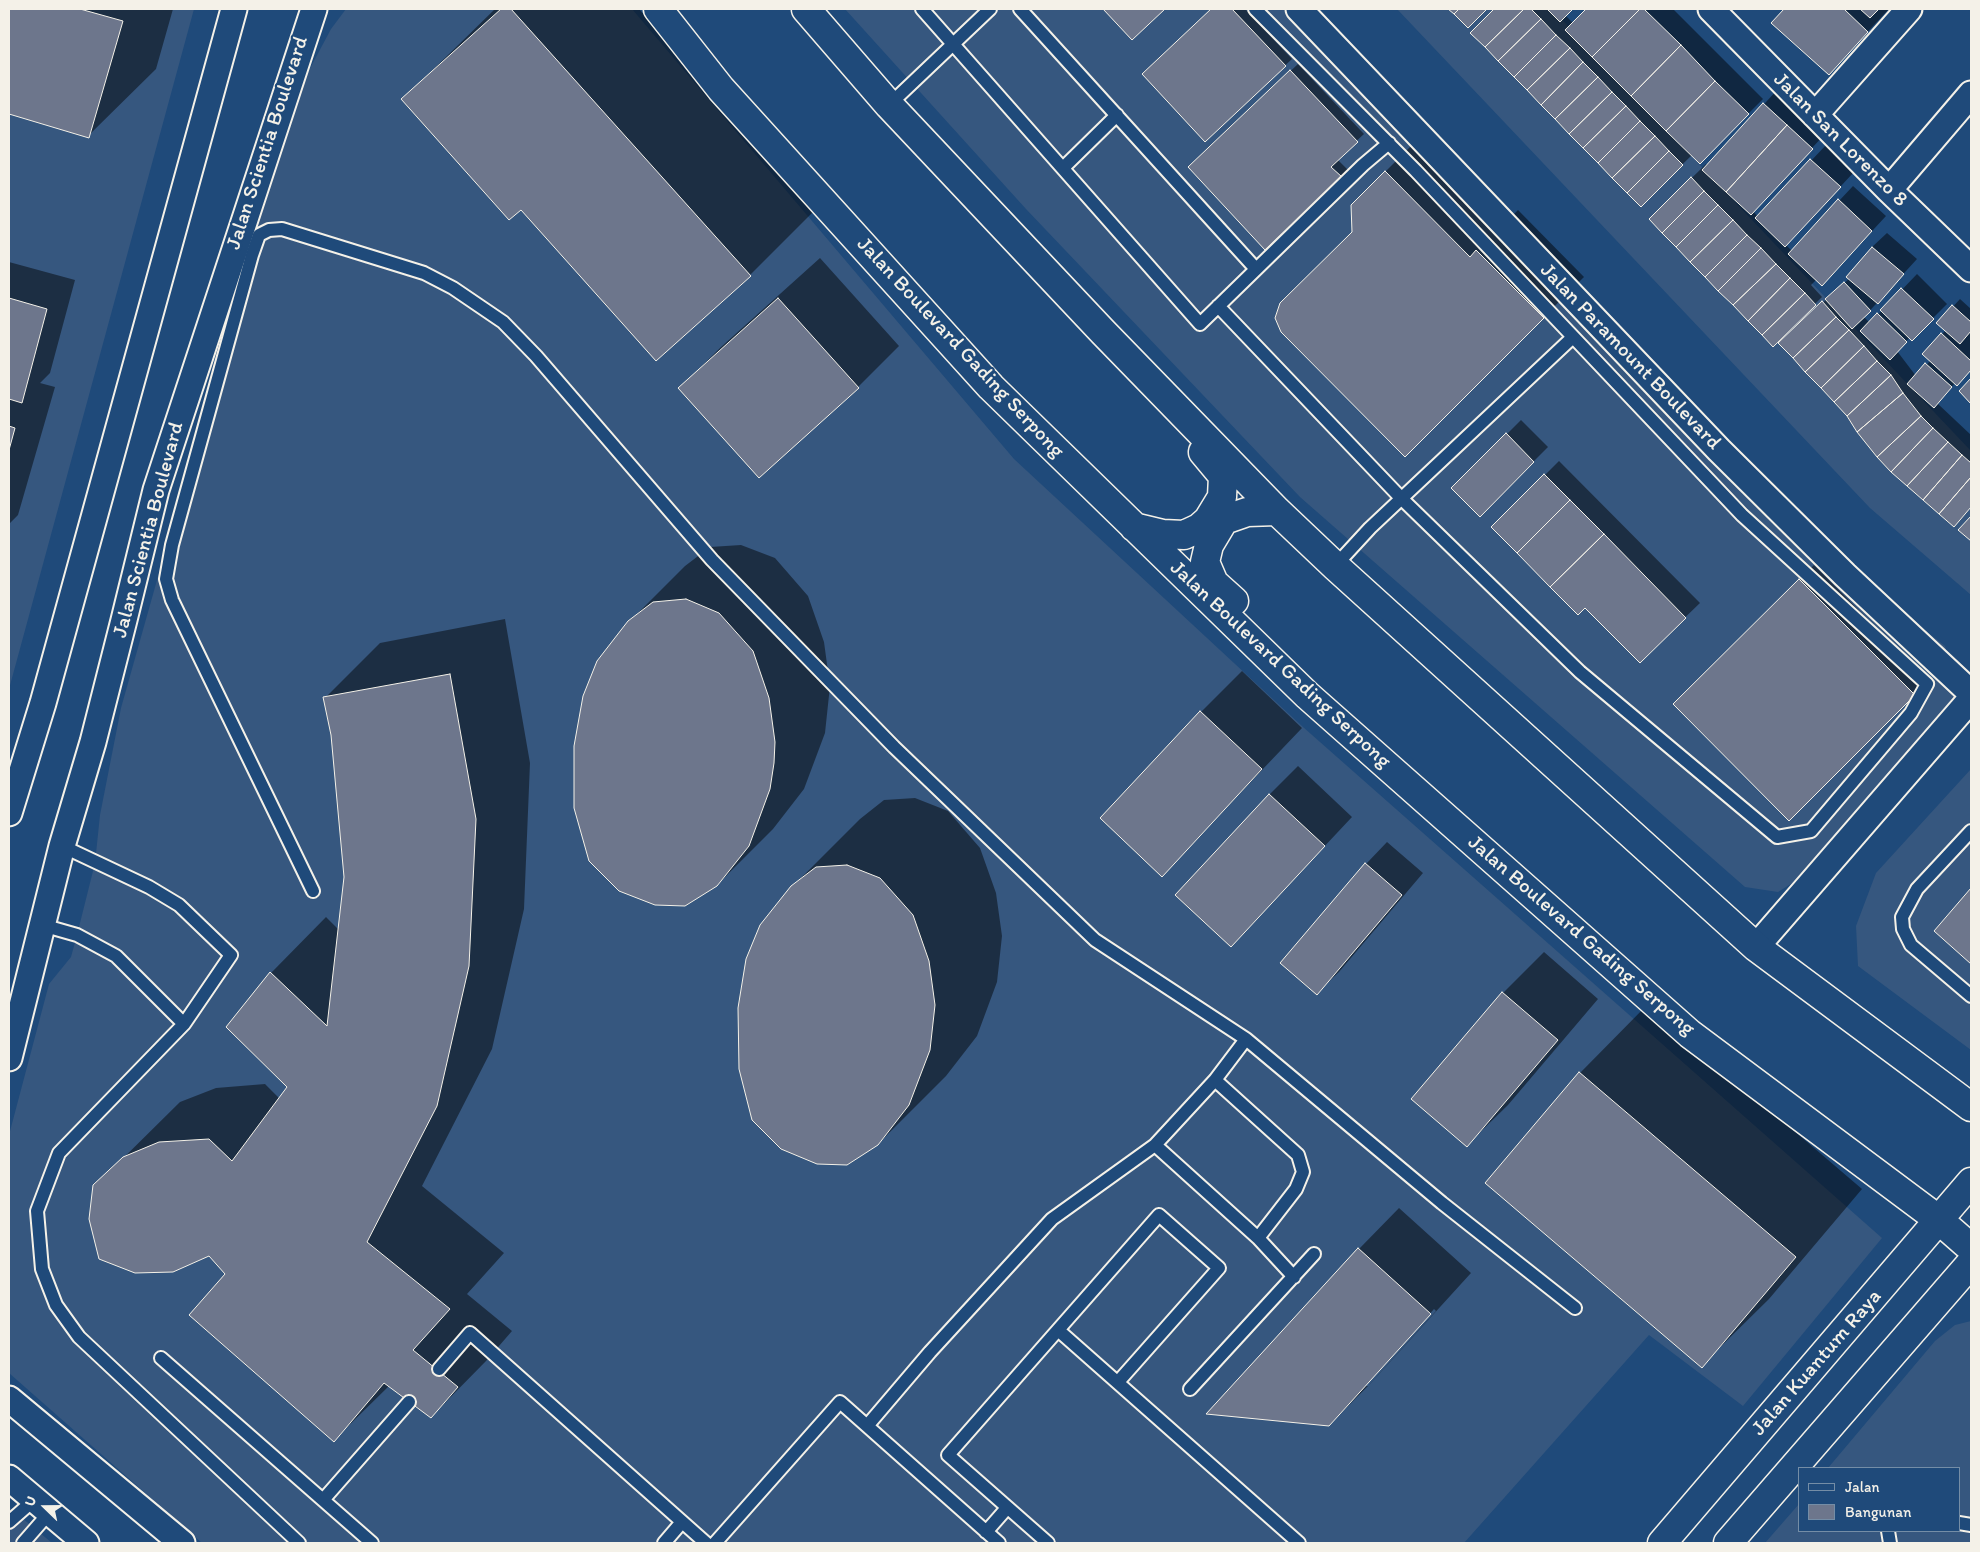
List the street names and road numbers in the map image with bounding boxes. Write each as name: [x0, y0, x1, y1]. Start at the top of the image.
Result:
street label: Jalan Scientia Boulevard: [222, 33, 314, 253]
street label: Jalan San Lorenzo 8: [1768, 68, 1912, 212]
street label: Jalan Boulevard Gading Serpong: [851, 232, 1069, 464]
street label: Jalan Paramount Boulevard: [1534, 258, 1726, 456]
street label: Jalan Scientia Boulevard: [108, 419, 190, 641]
street label: Jalan Boulevard Gading Serpong: [1164, 556, 1396, 774]
street label: Jalan Boulevard Gading Serpong: [1462, 830, 1700, 1042]
street label: Jalan Kuantum Raya: [1747, 1285, 1887, 1441]

